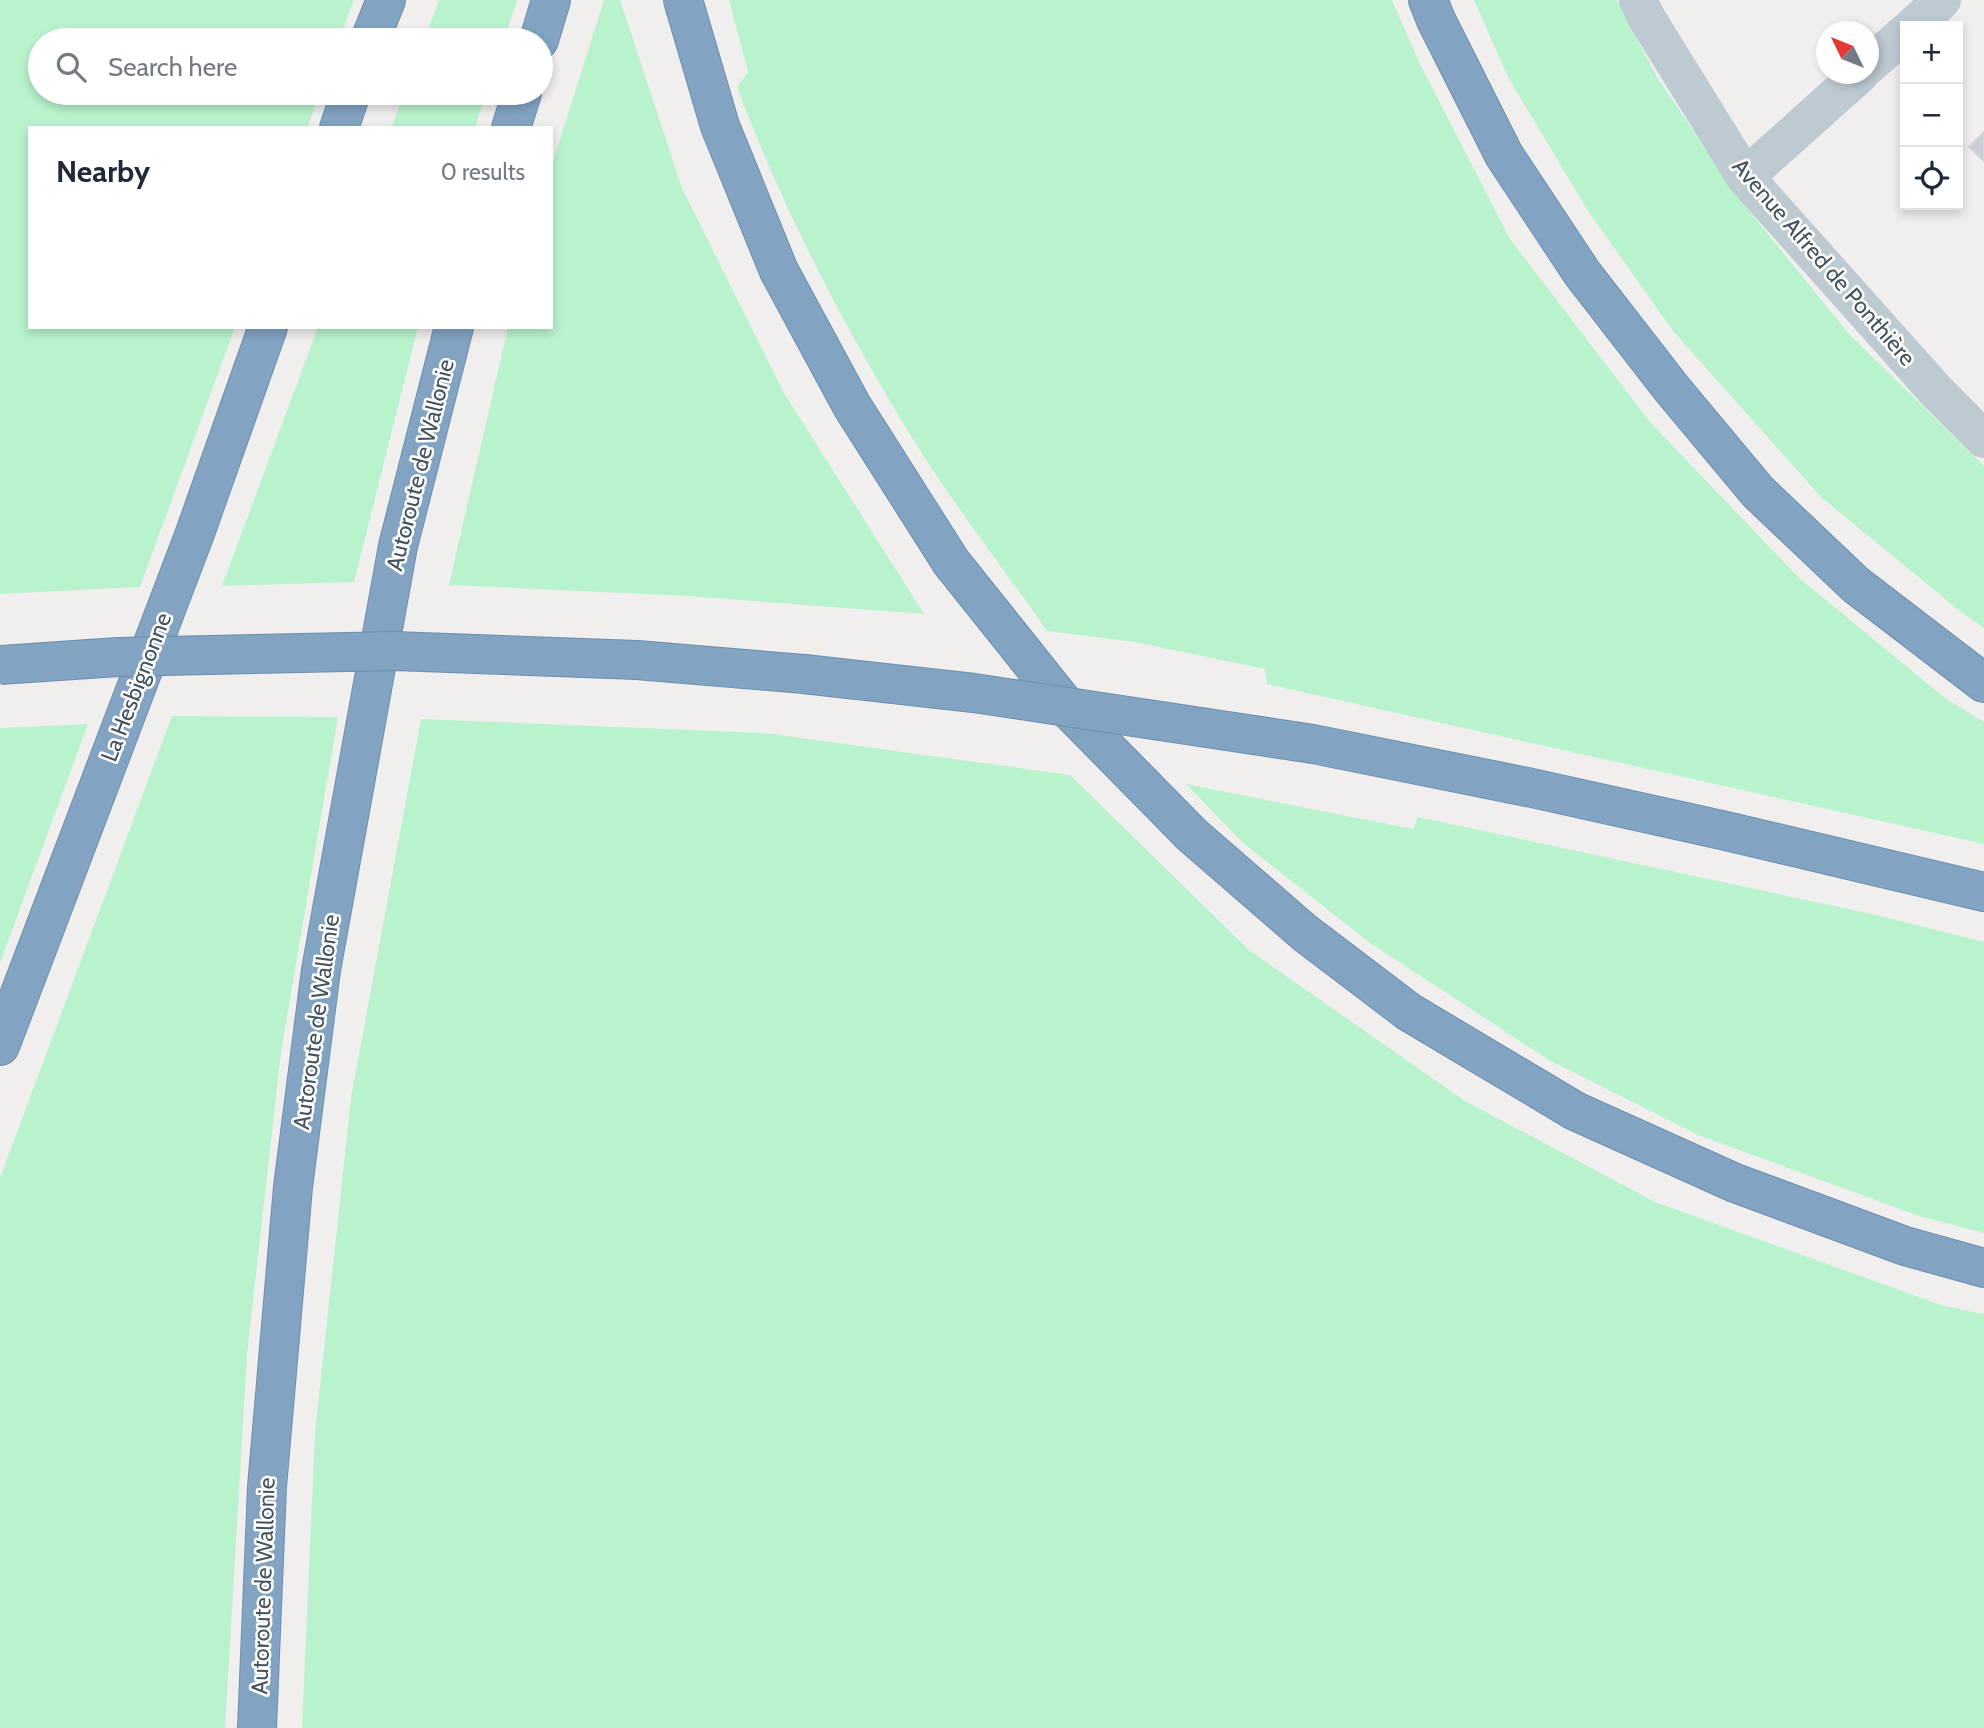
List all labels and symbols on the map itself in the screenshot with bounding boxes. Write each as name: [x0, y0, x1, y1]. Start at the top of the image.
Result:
north arrow: [1816, 21, 1879, 84]
street label: Avenue Alfred de Ponthière: [1726, 153, 1922, 371]
street label: Autoroute de Wallonie: [380, 356, 460, 574]
street label: La Hesbignonne: [95, 608, 177, 765]
street label: Autoroute de Wallonie: [287, 912, 345, 1131]
street label: Autoroute de Wallonie: [245, 1477, 281, 1695]

